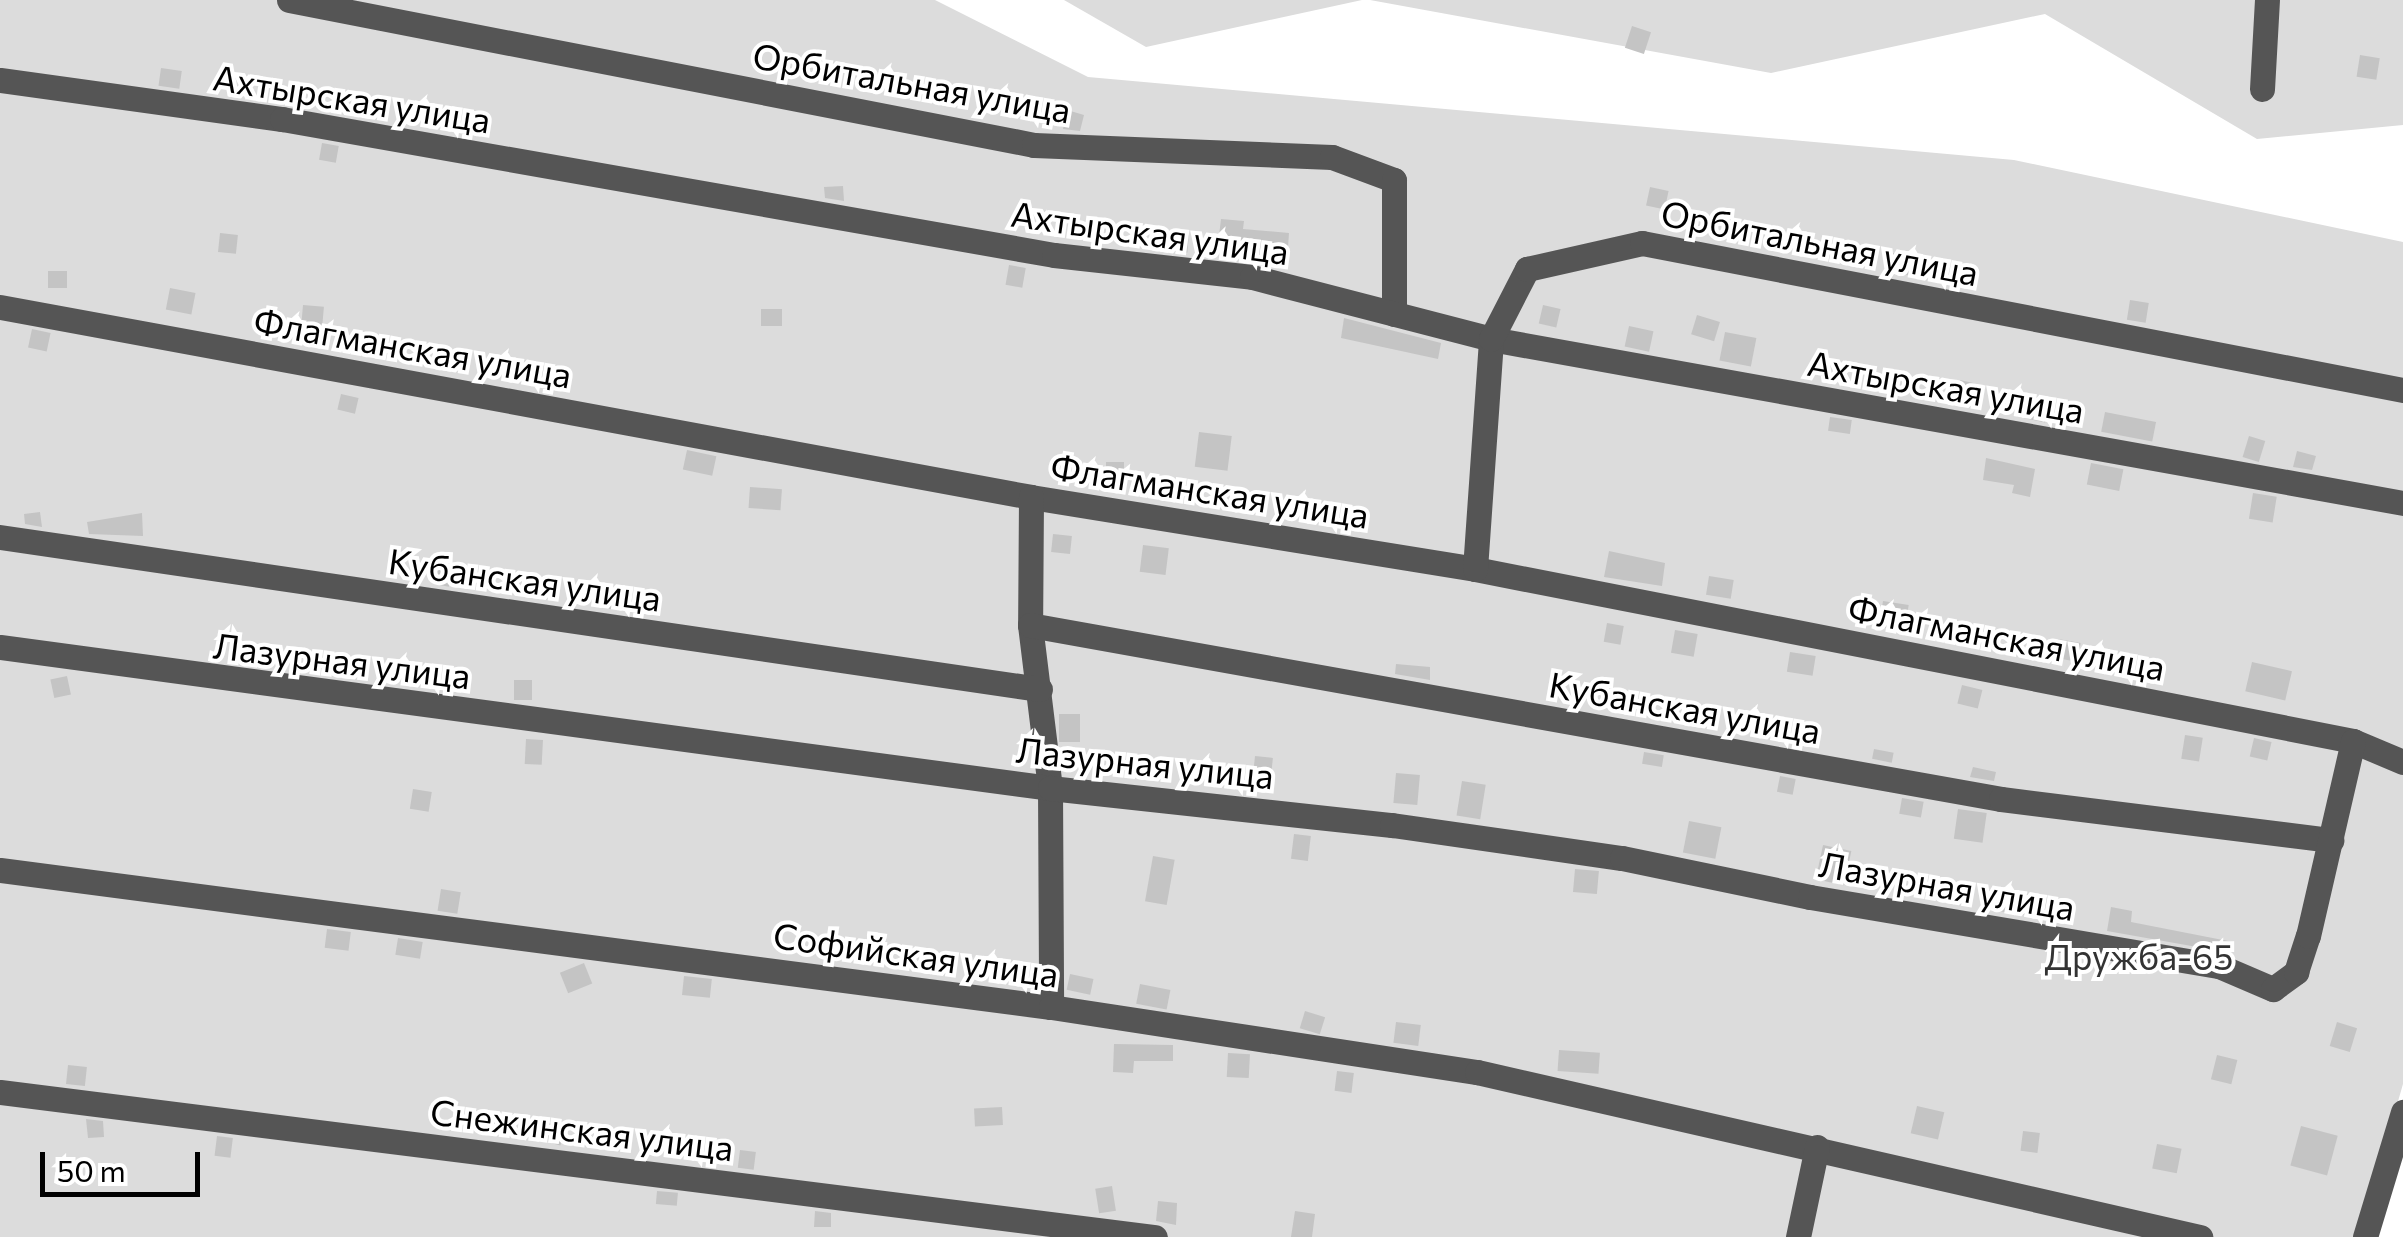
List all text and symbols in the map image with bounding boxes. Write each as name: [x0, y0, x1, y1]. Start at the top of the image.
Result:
street label: Орбитальная улица: [750, 33, 1074, 131]
street label: Ахтырская улица: [210, 55, 494, 141]
street label: Орбитальная улица: [1658, 191, 1982, 293]
street label: Ахтырская улица: [1008, 192, 1292, 272]
street label: Флагманская улица: [251, 298, 575, 396]
street label: Ахтырская улица: [1804, 341, 2088, 431]
street label: Флагманская улица: [1048, 444, 1372, 536]
street label: Кубанская улица: [386, 539, 664, 619]
street label: Флагманская улица: [1845, 586, 2169, 688]
street label: Лазурная улица: [211, 623, 473, 697]
street label: Кубанская улица: [1546, 662, 1824, 752]
street label: Лазурная улица: [1014, 728, 1276, 796]
street label: Лазурная улица: [1816, 842, 2078, 928]
street label: Софийская улица: [771, 913, 1061, 995]
park label: Дружба-65: [2045, 935, 2233, 977]
street label: Снежинская улица: [428, 1090, 736, 1168]
scale bar: [45, 1132, 205, 1194]
text: 50 m: [57, 1151, 126, 1188]

